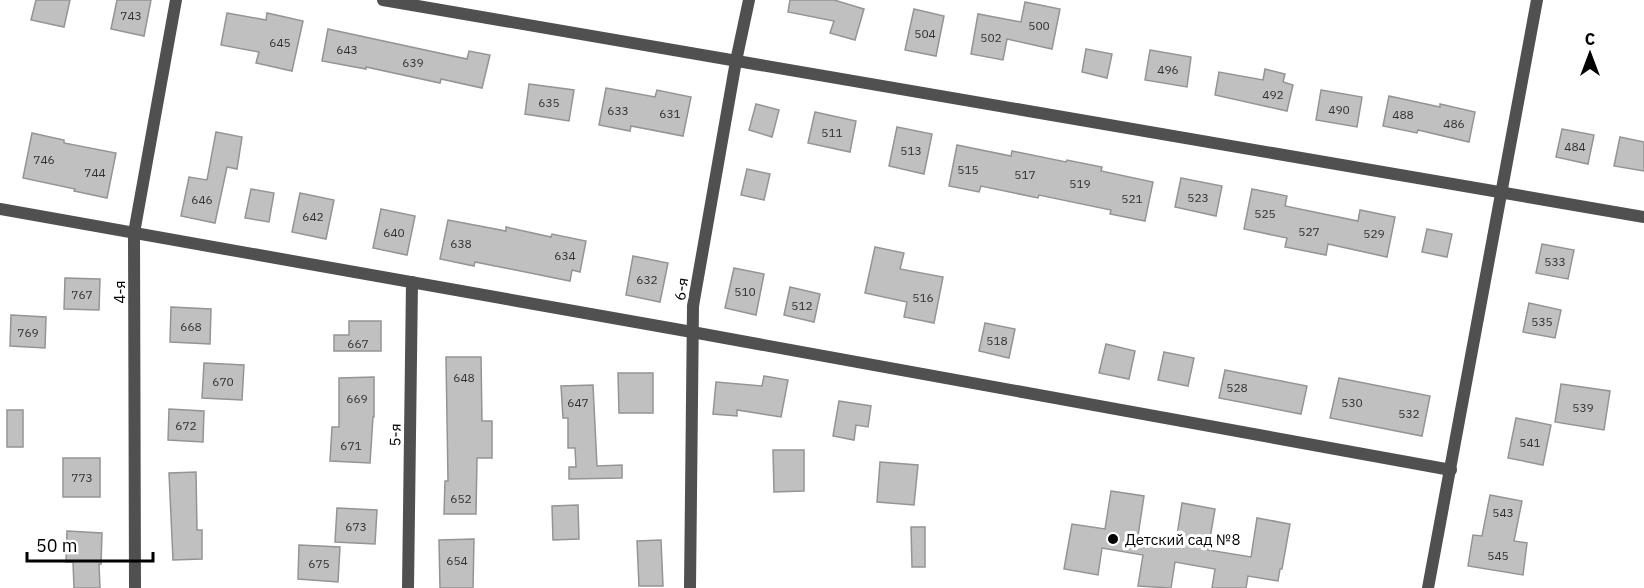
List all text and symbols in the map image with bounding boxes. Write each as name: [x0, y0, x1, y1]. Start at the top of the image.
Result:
house number: 743: [120, 8, 142, 23]
house number: 500: [1028, 18, 1050, 33]
north arrow: [1560, 24, 1620, 84]
house number: 504: [914, 26, 936, 41]
text: С: [1585, 29, 1595, 49]
house number: 502: [980, 30, 1002, 45]
house number: 645: [269, 35, 291, 50]
house number: 643: [336, 42, 358, 57]
house number: 639: [402, 55, 424, 70]
house number: 496: [1157, 62, 1179, 77]
house number: 492: [1262, 87, 1284, 102]
house number: 635: [538, 95, 560, 110]
house number: 490: [1328, 102, 1350, 117]
house number: 633: [607, 103, 629, 118]
house number: 631: [659, 106, 681, 121]
house number: 488: [1392, 107, 1414, 122]
house number: 486: [1443, 116, 1465, 131]
house number: 511: [821, 125, 843, 140]
house number: 484: [1564, 139, 1586, 154]
house number: 513: [900, 143, 922, 158]
house number: 746: [33, 152, 55, 167]
house number: 515: [957, 162, 979, 177]
house number: 744: [84, 165, 106, 180]
house number: 517: [1014, 167, 1036, 182]
house number: 519: [1069, 176, 1091, 191]
house number: 523: [1187, 190, 1209, 205]
house number: 521: [1121, 191, 1143, 206]
house number: 646: [191, 192, 213, 207]
house number: 525: [1254, 206, 1276, 221]
house number: 642: [302, 209, 324, 224]
house number: 527: [1298, 224, 1320, 239]
house number: 640: [383, 225, 405, 240]
house number: 529: [1363, 226, 1385, 241]
house number: 638: [450, 236, 472, 251]
house number: 634: [554, 248, 576, 263]
house number: 533: [1544, 254, 1566, 269]
house number: 632: [636, 272, 658, 287]
street label: 6-я: [670, 276, 692, 302]
street label: 4-я: [110, 280, 129, 304]
house number: 510: [734, 284, 756, 299]
house number: 767: [71, 287, 93, 302]
house number: 516: [912, 290, 934, 305]
house number: 512: [791, 298, 813, 313]
house number: 535: [1531, 314, 1553, 329]
house number: 668: [180, 319, 202, 334]
house number: 769: [17, 325, 39, 340]
house number: 518: [986, 333, 1008, 348]
house number: 667: [347, 336, 369, 351]
house number: 648: [453, 370, 475, 385]
house number: 670: [212, 374, 234, 389]
house number: 528: [1226, 380, 1248, 395]
house number: 669: [346, 391, 368, 406]
house number: 647: [567, 395, 589, 410]
house number: 530: [1341, 395, 1363, 410]
house number: 539: [1572, 400, 1594, 415]
house number: 532: [1398, 406, 1420, 421]
house number: 672: [175, 418, 197, 433]
street label: 5-я: [385, 423, 405, 447]
house number: 541: [1519, 435, 1541, 450]
house number: 671: [340, 438, 362, 453]
house number: 773: [71, 470, 93, 485]
house number: 652: [450, 491, 472, 506]
house number: 543: [1492, 505, 1514, 520]
house number: 673: [345, 519, 367, 534]
scale bar: [27, 525, 153, 563]
place label: Детский сад №8: [1125, 530, 1241, 549]
marker: Детский сад №8: [1106, 532, 1120, 546]
text: 50 m: [36, 534, 78, 557]
house number: 545: [1487, 548, 1509, 563]
house number: 654: [446, 553, 468, 568]
house number: 675: [308, 556, 330, 571]

